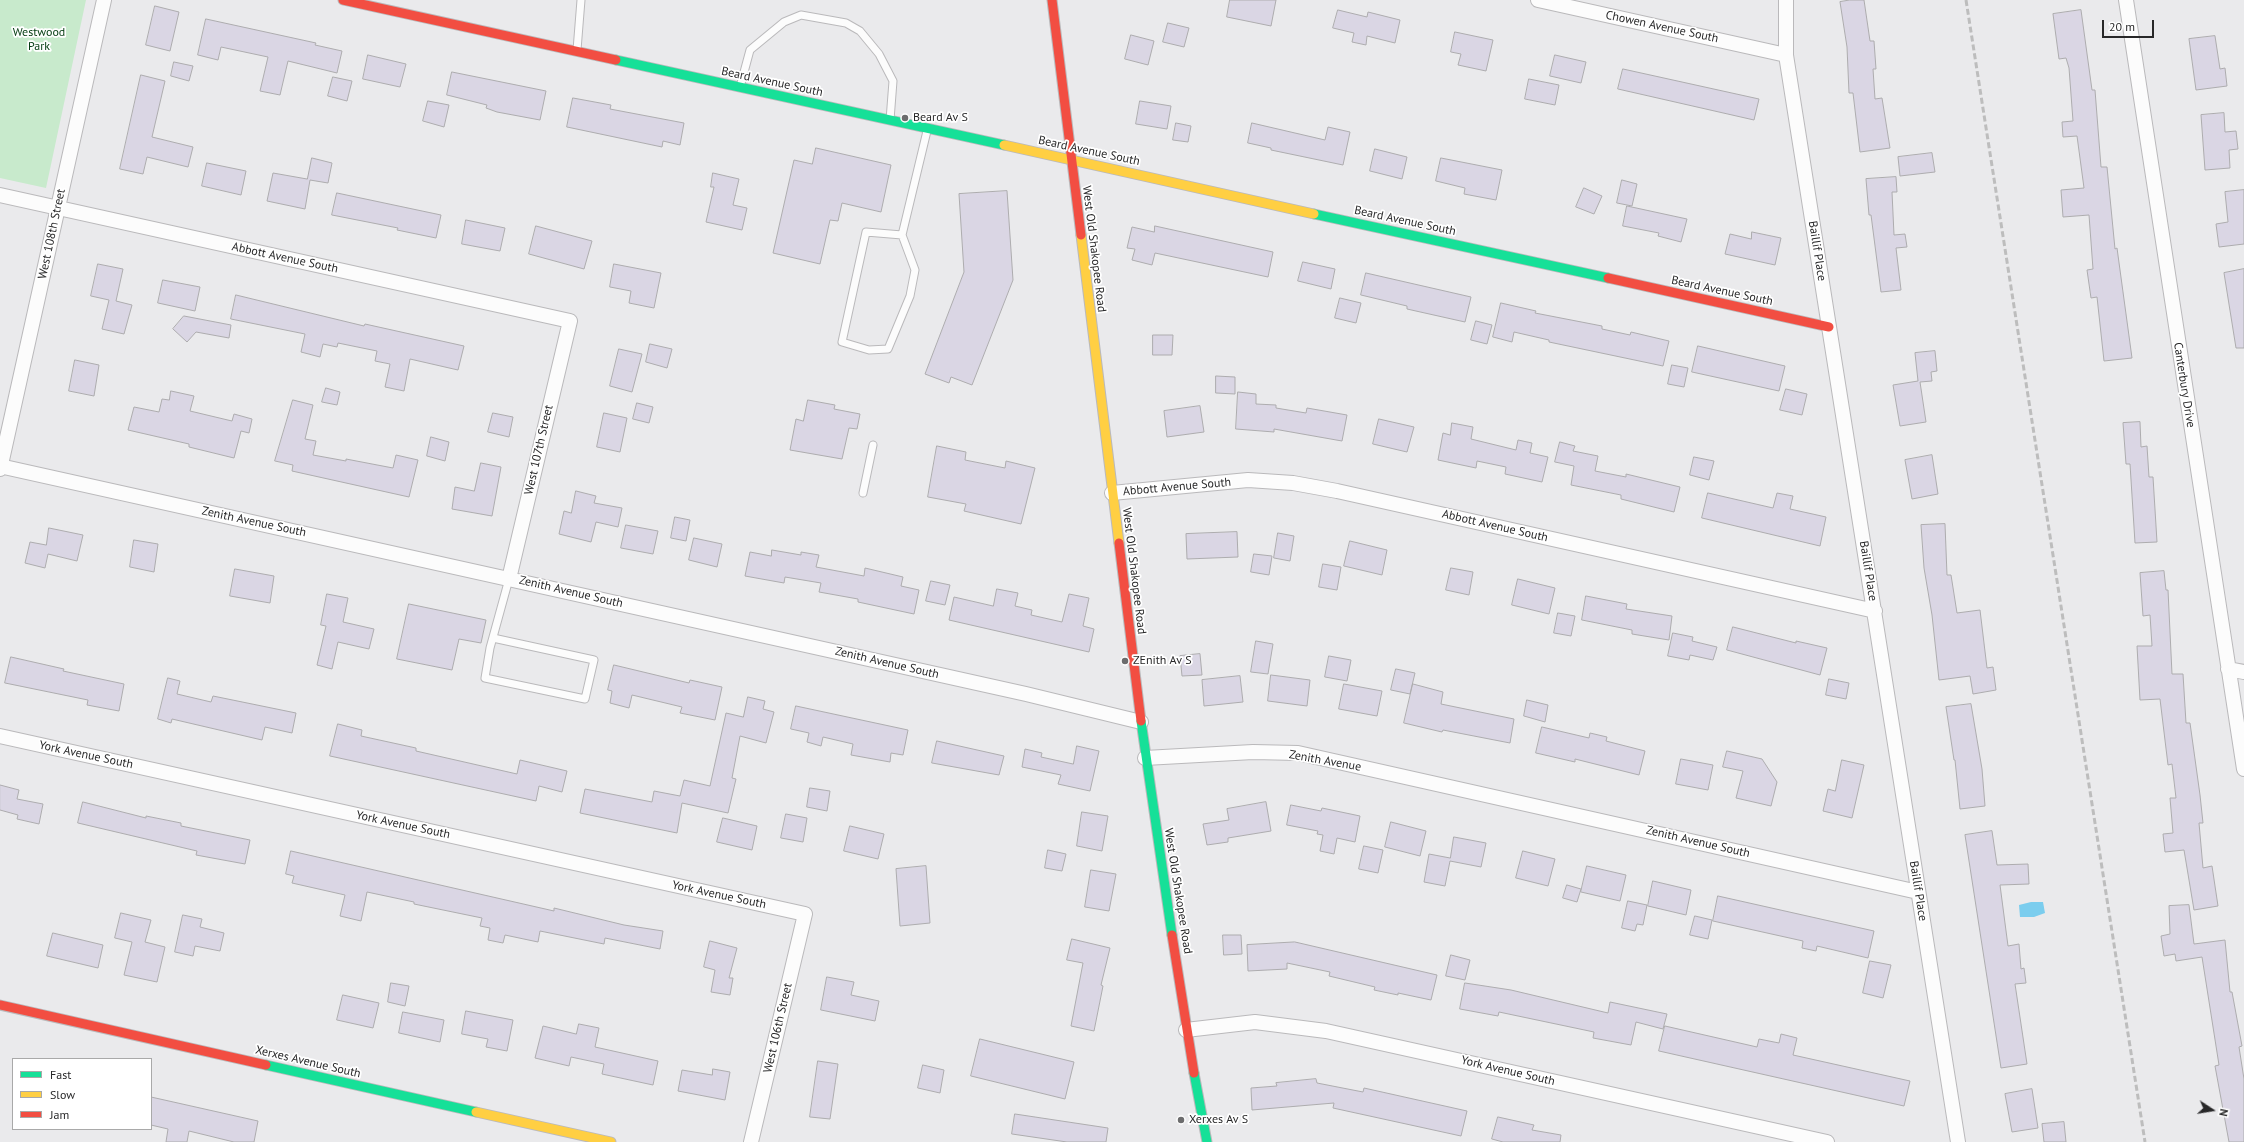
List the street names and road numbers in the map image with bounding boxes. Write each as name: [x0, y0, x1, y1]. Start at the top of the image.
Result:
street label: Chowen Avenue South: [1604, 8, 1720, 46]
street label: Beard Avenue South: [720, 64, 824, 100]
street label: Beard Avenue South: [1037, 133, 1141, 169]
street label: West Old Shakopee Road: [1079, 185, 1109, 313]
street label: West 108th Street: [35, 188, 69, 280]
street label: Beard Avenue South: [1353, 203, 1457, 239]
street label: Baillif Place: [1805, 220, 1829, 282]
street label: Abbott Avenue South: [231, 240, 339, 276]
street label: Beard Avenue South: [1670, 273, 1774, 309]
street label: Canterbury Drive: [2170, 341, 2198, 429]
street label: West 107th Street: [522, 404, 556, 496]
street label: Abbott Avenue South: [1122, 475, 1232, 499]
street label: Zenith Avenue South: [201, 504, 307, 540]
street label: West Old Shakopee Road: [1119, 507, 1149, 635]
street label: Abbott Avenue South: [1441, 507, 1549, 545]
street label: Baillif Place: [1856, 540, 1880, 602]
street label: Zenith Avenue South: [518, 573, 624, 611]
street label: Zenith Avenue South: [834, 644, 940, 682]
street label: York Avenue South: [38, 738, 134, 772]
street label: Zenith Avenue: [1288, 748, 1362, 774]
street label: York Avenue South: [355, 808, 451, 842]
street label: Zenith Avenue South: [1645, 823, 1751, 861]
street label: West Old Shakopee Road: [1161, 827, 1195, 955]
street label: Baillif Place: [1906, 860, 1930, 922]
street label: York Avenue South: [671, 878, 767, 912]
street label: West 106th Street: [761, 982, 795, 1074]
street label: Xerxes Avenue South: [254, 1043, 362, 1081]
street label: York Avenue South: [1460, 1053, 1556, 1089]

